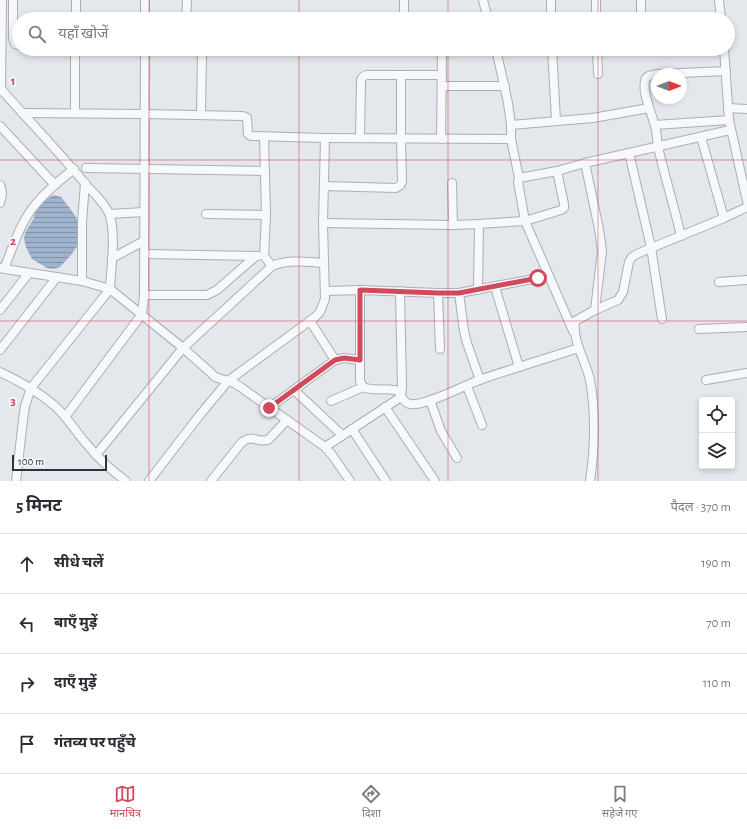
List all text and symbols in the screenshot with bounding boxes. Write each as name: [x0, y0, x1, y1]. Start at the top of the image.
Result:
search box: [12, 12, 735, 56]
icon: search: [26, 23, 48, 45]
text: यहाँ खोजें: [58, 26, 108, 41]
north arrow: [651, 68, 687, 104]
text: 1: [11, 75, 15, 88]
text: 2: [10, 235, 16, 248]
route start: [529, 269, 547, 287]
text: 3: [10, 395, 16, 408]
map controls: [699, 397, 735, 469]
button: locate: [699, 397, 735, 433]
route end: [260, 399, 278, 417]
button: layers: [699, 433, 735, 469]
scale bar: [12, 453, 107, 472]
text: 100 m: [18, 456, 44, 467]
text: 5 मिनट: [16, 497, 62, 514]
text: पैदल · 370 m: [670, 501, 731, 514]
icon: ahead: [16, 553, 38, 575]
text: सीधे चलें: [54, 555, 104, 570]
text: 190 m: [701, 557, 731, 570]
icon: left: [16, 613, 38, 635]
text: बाएँ मुड़ें: [54, 615, 97, 630]
text: 70 m: [706, 617, 731, 630]
icon: right: [16, 673, 38, 695]
text: दाएँ मुड़ें: [54, 675, 97, 690]
text: 110 m: [703, 677, 731, 690]
icon: arrive: [16, 733, 38, 755]
text: गंतव्य पर पहुँचे: [54, 735, 136, 750]
tab: मानचित्र: [110, 783, 141, 821]
tab: दिशा: [360, 783, 382, 821]
tab: सहेजे गए: [602, 783, 637, 821]

